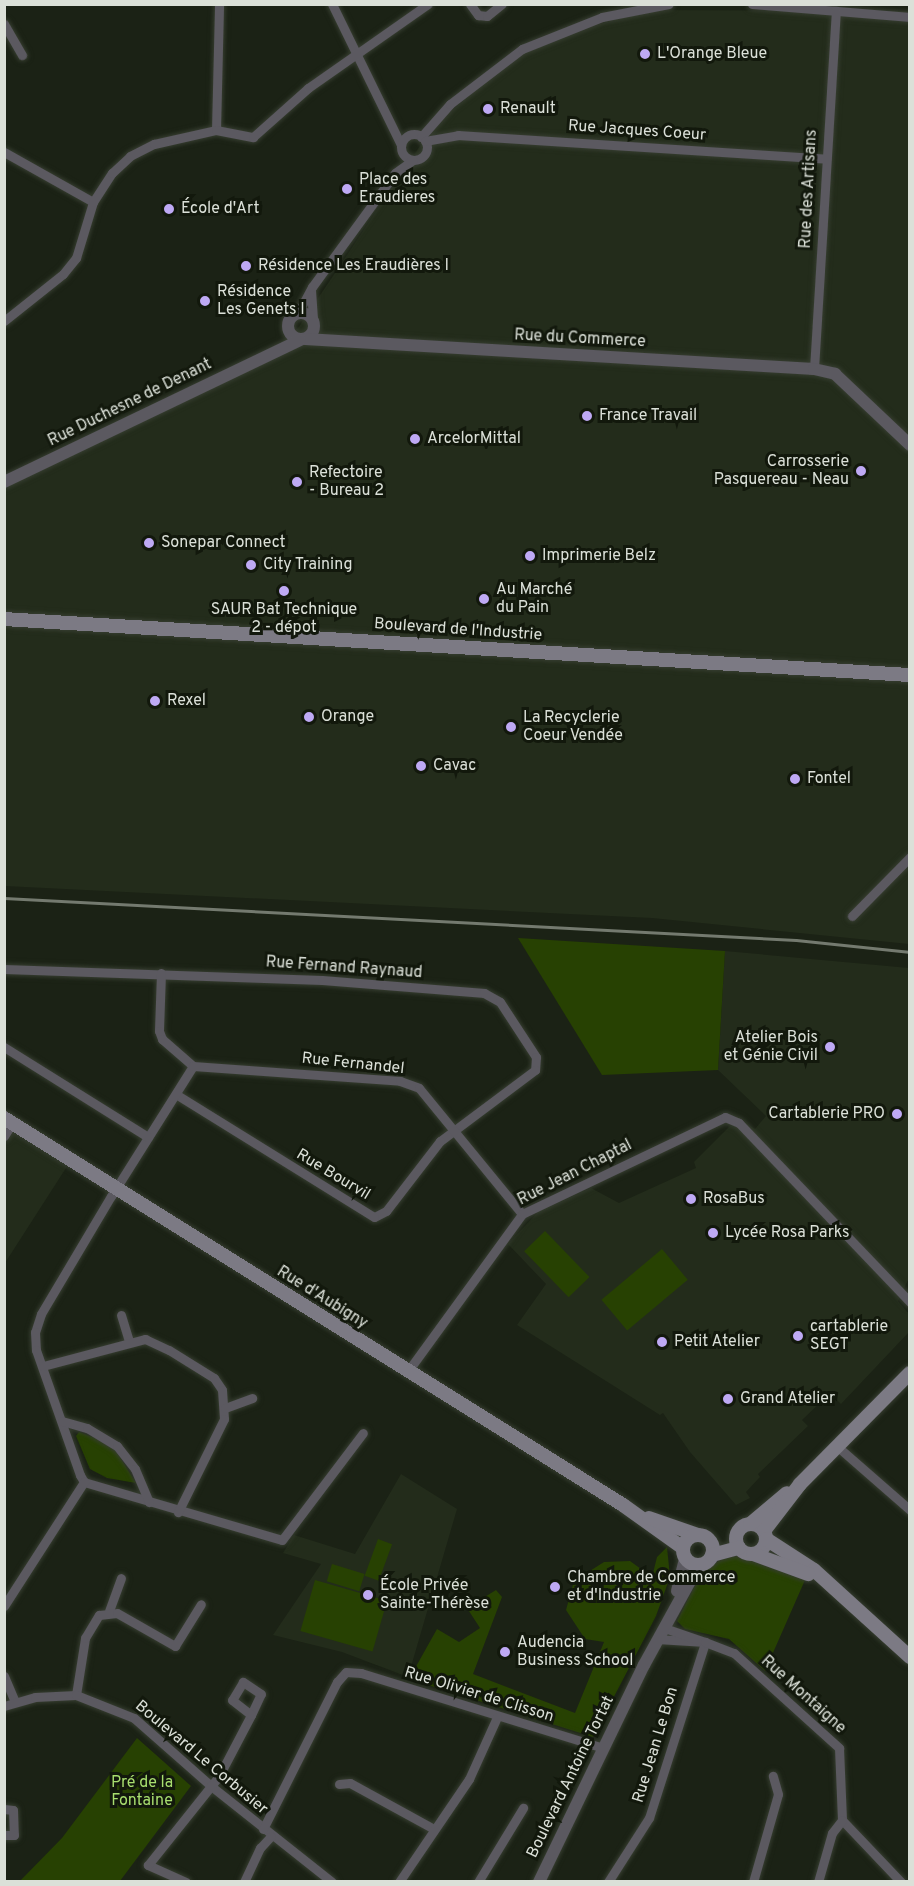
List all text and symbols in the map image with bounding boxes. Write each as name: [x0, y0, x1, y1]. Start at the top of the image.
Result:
place label: L'Orange Bleue: [657, 44, 767, 64]
marker: L'Orange Bleue: [638, 47, 652, 61]
place label: Renault: [500, 99, 556, 119]
marker: Renault: [481, 102, 495, 116]
street label: Rue Jacques Coeur: [567, 117, 707, 145]
street label: Rue des Artisans: [796, 129, 822, 249]
place label: Place des Eraudieres: [359, 170, 435, 208]
marker: Place des Eraudieres: [340, 182, 354, 196]
place label: École d'Art: [181, 199, 259, 219]
marker: École d'Art: [162, 202, 176, 216]
place label: Résidence Les Eraudières I: [258, 256, 449, 276]
marker: Résidence Les Eraudières I: [239, 259, 253, 273]
place label: Résidence Les Genets I: [217, 282, 305, 320]
marker: Résidence Les Genets I: [198, 294, 212, 308]
street label: Rue du Commerce: [514, 326, 646, 352]
street label: Rue Duchesne de Denant: [45, 355, 215, 451]
place label: France Travail: [599, 406, 698, 426]
marker: France Travail: [580, 409, 594, 423]
place label: ArcelorMittal: [427, 429, 521, 449]
marker: ArcelorMittal: [408, 432, 422, 446]
place label: Carrosserie Pasquereau - Neau: [714, 452, 849, 490]
place label: Refectoire - Bureau 2: [309, 463, 384, 501]
marker: Carrosserie Pasquereau - Neau: [854, 464, 868, 478]
marker: Refectoire - Bureau 2: [290, 475, 304, 489]
place label: Sonepar Connect: [161, 533, 286, 553]
marker: Sonepar Connect: [142, 536, 156, 550]
place label: Imprimerie Belz: [542, 546, 656, 566]
marker: Imprimerie Belz: [523, 549, 537, 563]
place label: City Training: [263, 555, 353, 575]
marker: City Training: [244, 558, 258, 572]
place label: Au Marché du Pain: [496, 580, 572, 618]
marker: SAUR Bat Technique 2 - dépot: [277, 584, 291, 598]
marker: Au Marché du Pain: [477, 592, 491, 606]
place label: SAUR Bat Technique 2 - dépot: [211, 600, 357, 638]
street label: Boulevard de l'Industrie: [373, 615, 543, 645]
place label: Rexel: [167, 691, 206, 711]
marker: Rexel: [148, 694, 162, 708]
place label: Orange: [321, 707, 374, 727]
place label: La Recyclerie Coeur Vendée: [523, 708, 623, 746]
marker: Orange: [302, 710, 316, 724]
marker: La Recyclerie Coeur Vendée: [504, 720, 518, 734]
place label: Cavac: [433, 756, 476, 776]
marker: Cavac: [414, 759, 428, 773]
place label: Fontel: [807, 769, 851, 789]
marker: Fontel: [788, 772, 802, 786]
street label: Rue Fernand Raynaud: [265, 953, 423, 983]
place label: Atelier Bois et Génie Civil: [724, 1028, 818, 1066]
marker: Atelier Bois et Génie Civil: [823, 1040, 837, 1054]
street label: Rue Fernandel: [301, 1049, 405, 1079]
place label: Cartablerie PRO: [768, 1104, 885, 1124]
marker: Cartablerie PRO: [890, 1107, 904, 1121]
street label: Rue Jean Chaptal: [515, 1136, 635, 1210]
street label: Rue Bourvil: [292, 1145, 374, 1205]
place label: RosaBus: [703, 1189, 765, 1209]
marker: RosaBus: [684, 1192, 698, 1206]
place label: Lycée Rosa Parks: [725, 1223, 850, 1243]
marker: Lycée Rosa Parks: [706, 1226, 720, 1240]
street label: Rue d'Aubigny: [273, 1262, 371, 1334]
place label: cartablerie SEGT: [810, 1317, 888, 1355]
marker: cartablerie SEGT: [791, 1329, 805, 1343]
place label: Petit Atelier: [674, 1332, 761, 1352]
marker: Petit Atelier: [655, 1335, 669, 1349]
place label: Grand Atelier: [740, 1389, 836, 1409]
marker: Grand Atelier: [721, 1392, 735, 1406]
place label: Chambre de Commerce et d'Industrie: [567, 1568, 735, 1606]
place label: École Privée Sainte-Thérèse: [380, 1576, 489, 1614]
marker: Chambre de Commerce et d'Industrie: [548, 1580, 562, 1594]
marker: École Privée Sainte-Thérèse: [361, 1588, 375, 1602]
place label: Audencia Business School: [517, 1633, 633, 1671]
marker: Audencia Business School: [498, 1645, 512, 1659]
street label: Rue Montaigne: [757, 1652, 849, 1738]
street label: Rue Olivier de Clisson: [402, 1663, 556, 1727]
street label: Rue Jean Le Bon: [629, 1685, 683, 1805]
street label: Boulevard Antoine Tortat: [523, 1692, 619, 1862]
street label: Boulevard Le Corbusier: [131, 1697, 271, 1819]
park label: Pré de la Fontaine: [111, 1773, 173, 1811]

